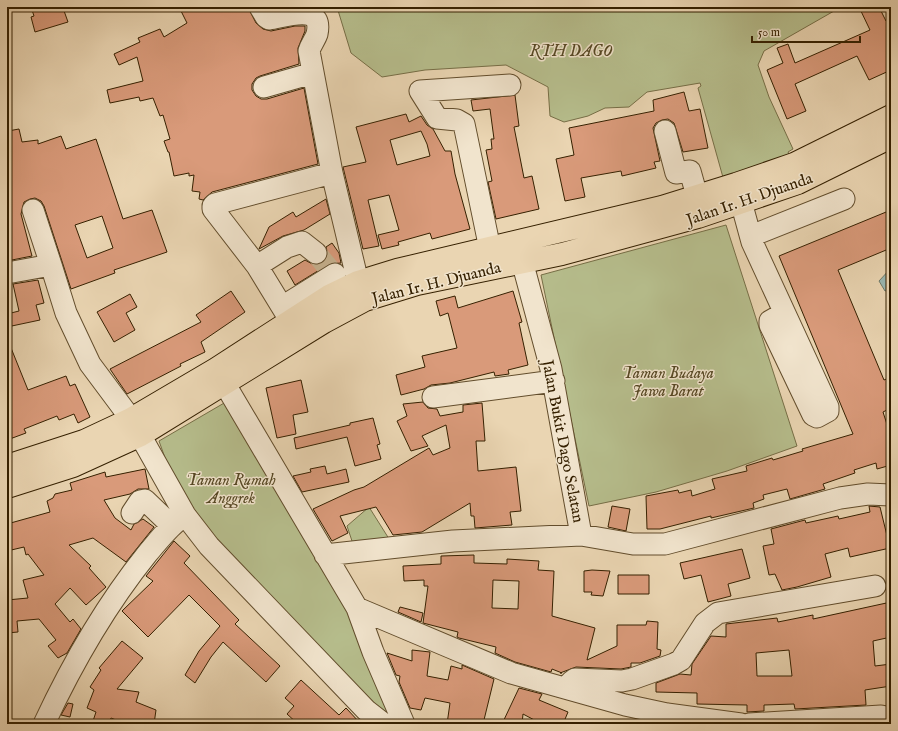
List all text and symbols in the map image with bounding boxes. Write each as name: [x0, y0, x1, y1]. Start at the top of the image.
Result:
scale bar: [752, 18, 860, 44]
text: 50 m: [758, 25, 780, 40]
park label: RTH DAGO: [530, 42, 613, 62]
street label: Jalan Ir. H. Djuanda: [682, 169, 816, 232]
street label: Jalan Ir. H. Djuanda: [368, 258, 503, 310]
street label: Jalan Bukit Dago Selatan: [536, 356, 588, 525]
park label: Taman Budaya Jawa Barat: [622, 364, 714, 402]
park label: Taman Rumah Anggrek: [186, 471, 276, 509]

